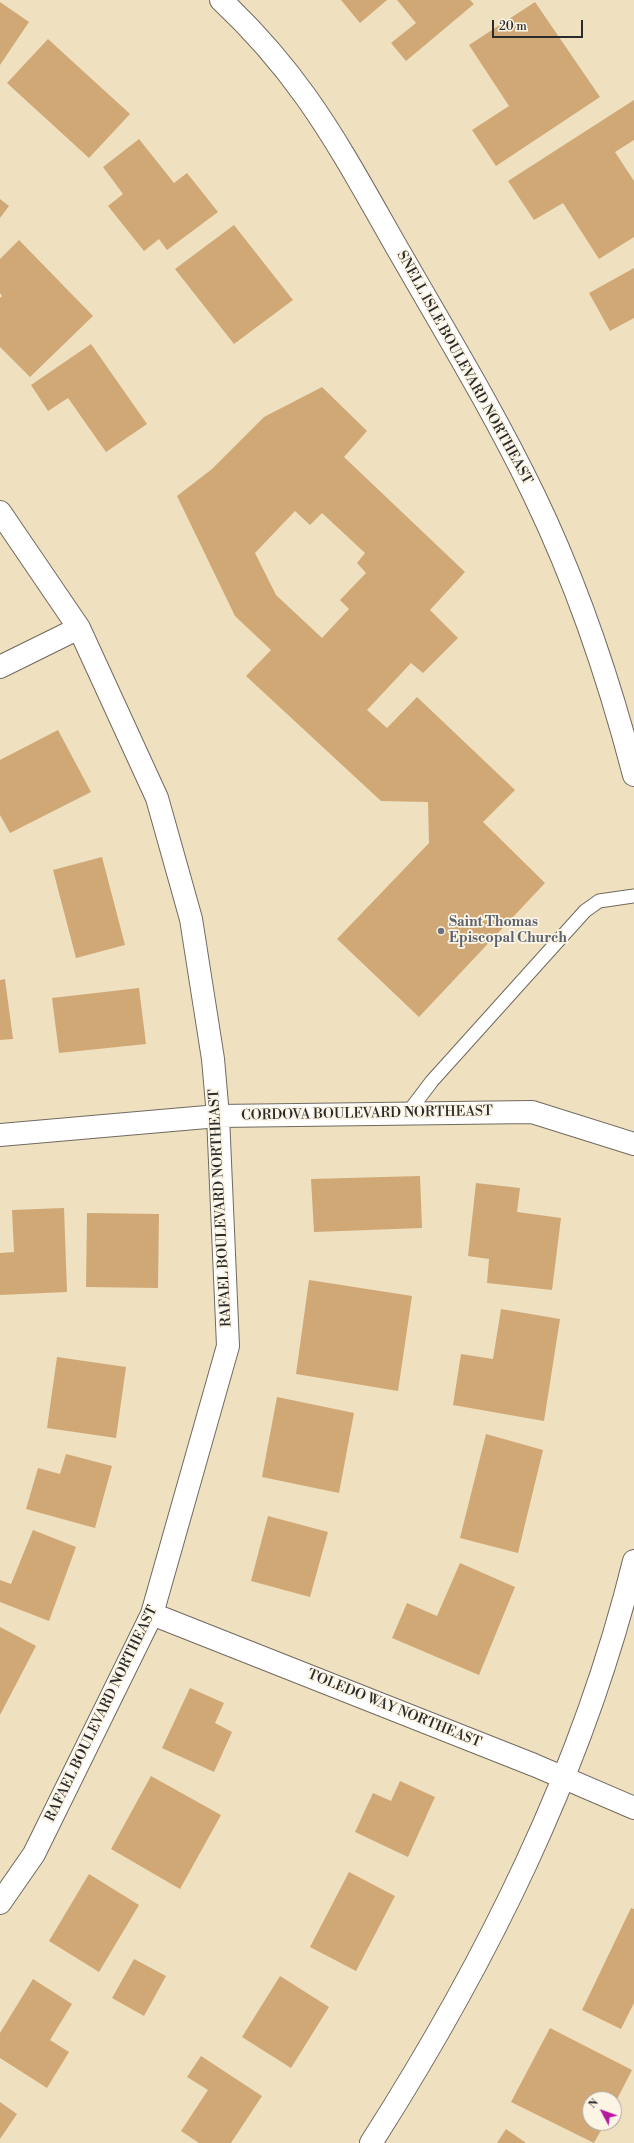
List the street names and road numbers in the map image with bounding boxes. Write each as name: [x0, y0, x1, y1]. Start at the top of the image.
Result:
street label: SNELL ISLE BOULEVARD NORTHEAST: [393, 248, 535, 488]
street label: RAFAEL BOULEVARD NORTHEAST: [206, 1089, 236, 1327]
street label: CORDOVA BOULEVARD NORTHEAST: [241, 1103, 493, 1125]
street label: RAFAEL BOULEVARD NORTHEAST: [42, 1603, 162, 1825]
street label: TOLEDO WAY NORTHEAST: [305, 1666, 483, 1752]

